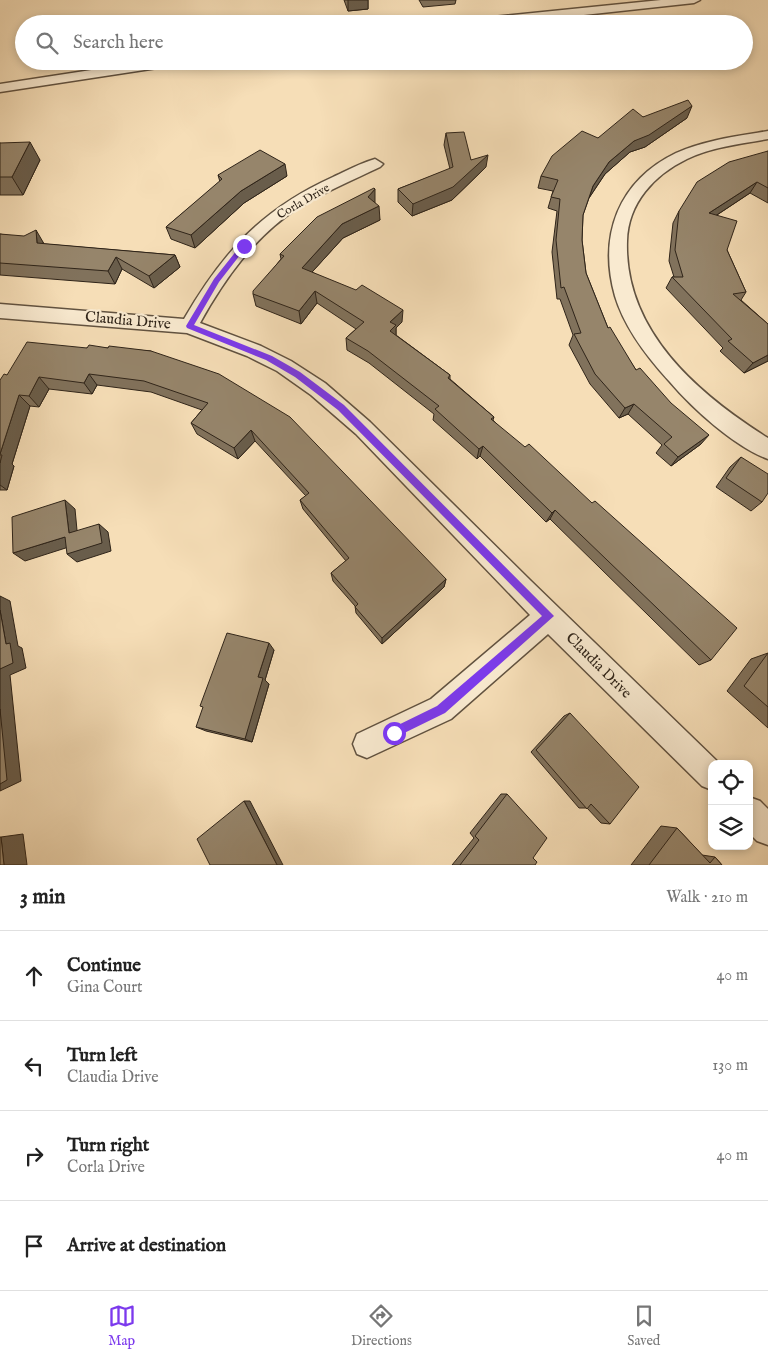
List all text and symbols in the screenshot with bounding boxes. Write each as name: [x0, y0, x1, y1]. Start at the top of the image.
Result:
search box: [15, 15, 753, 70]
icon: search: [33, 29, 61, 57]
text: Search here: [73, 31, 164, 55]
street label: Corla Drive: [274, 180, 333, 223]
route end: [233, 235, 256, 258]
street label: Claudia Drive: [84, 307, 172, 334]
street label: Claudia Drive: [562, 628, 636, 702]
route start: [383, 722, 406, 745]
map controls: [708, 760, 753, 850]
button: locate: [708, 760, 753, 805]
button: layers: [708, 805, 753, 850]
text: 3 min: [20, 884, 65, 911]
text: Walk · 210 m: [666, 888, 748, 908]
text: Continue: [67, 954, 141, 978]
icon: ahead: [20, 962, 48, 990]
text: 40 m: [716, 966, 748, 986]
text: Gina Court: [67, 978, 143, 998]
text: Turn left: [67, 1044, 138, 1068]
icon: left: [20, 1052, 48, 1080]
text: 130 m: [712, 1056, 748, 1076]
text: Claudia Drive: [67, 1068, 159, 1088]
text: Turn right: [67, 1134, 149, 1158]
icon: right: [20, 1142, 48, 1170]
text: 40 m: [716, 1146, 748, 1166]
text: Corla Drive: [67, 1158, 145, 1178]
icon: arrive: [20, 1232, 48, 1260]
text: Arrive at destination: [67, 1234, 226, 1258]
tab: Map: [108, 1302, 136, 1350]
tab: Directions: [351, 1302, 412, 1350]
tab: Saved: [627, 1302, 660, 1350]

